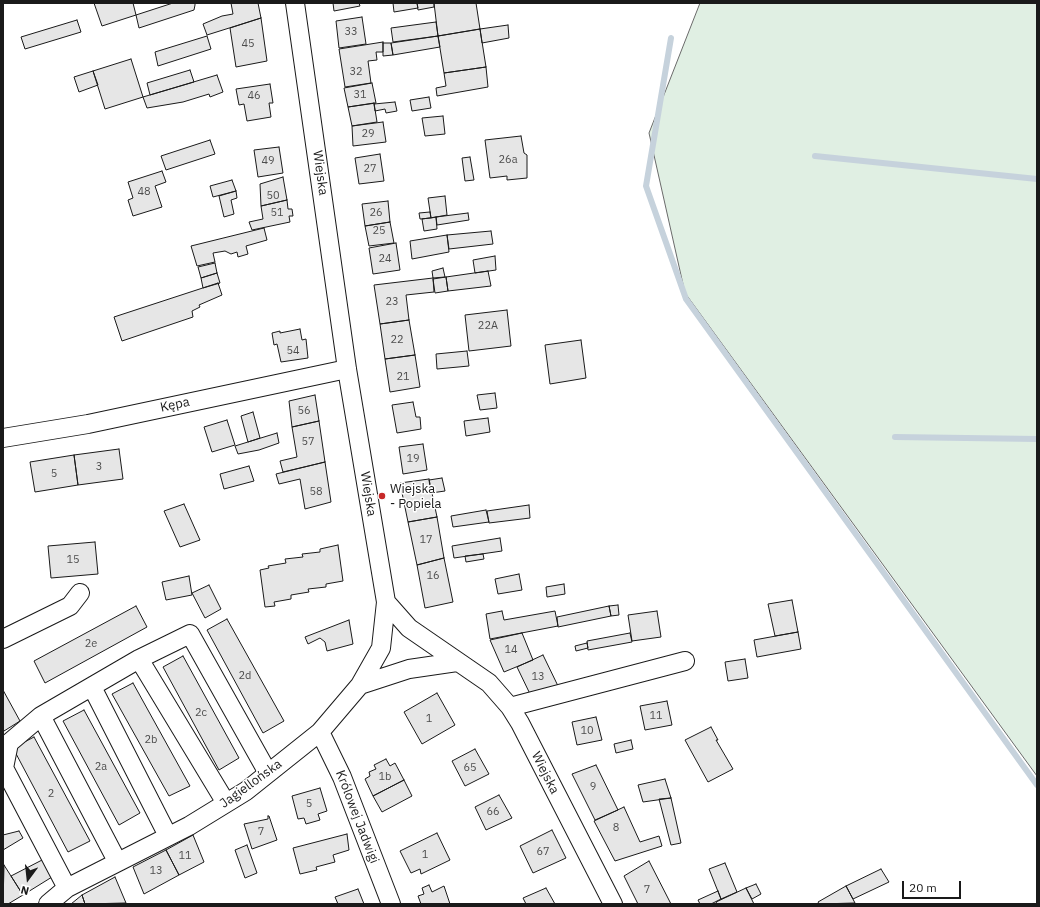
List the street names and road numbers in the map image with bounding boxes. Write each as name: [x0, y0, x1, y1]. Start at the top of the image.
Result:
street label: Wiejska: [309, 149, 331, 197]
street label: Kępa: [159, 394, 191, 416]
street label: Wiejska: [357, 470, 379, 518]
street label: Wiejska: [528, 749, 562, 797]
street label: Jagiellońska: [217, 756, 285, 812]
street label: Królowej Jadwigi: [332, 768, 382, 866]

